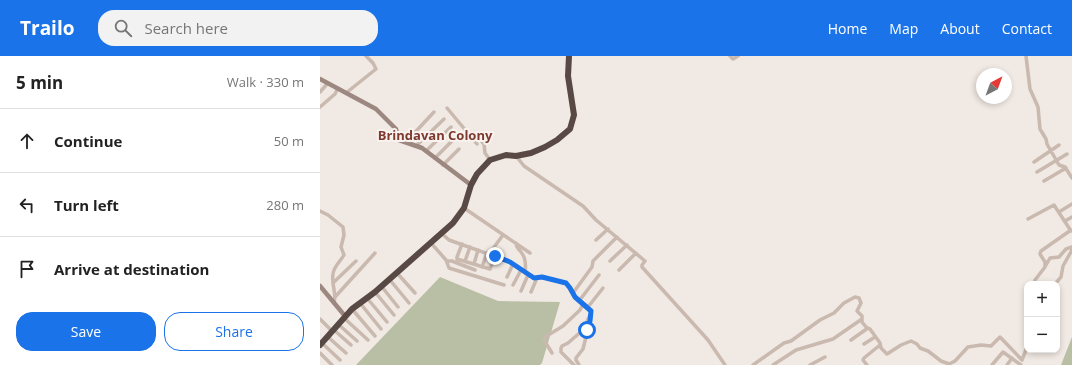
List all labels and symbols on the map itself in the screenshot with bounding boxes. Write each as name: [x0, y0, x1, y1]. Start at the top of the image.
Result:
north arrow: [976, 68, 1012, 104]
district label: Brindavan Colony: [378, 126, 493, 144]
route end: [486, 247, 504, 265]
route start: [578, 321, 596, 339]

